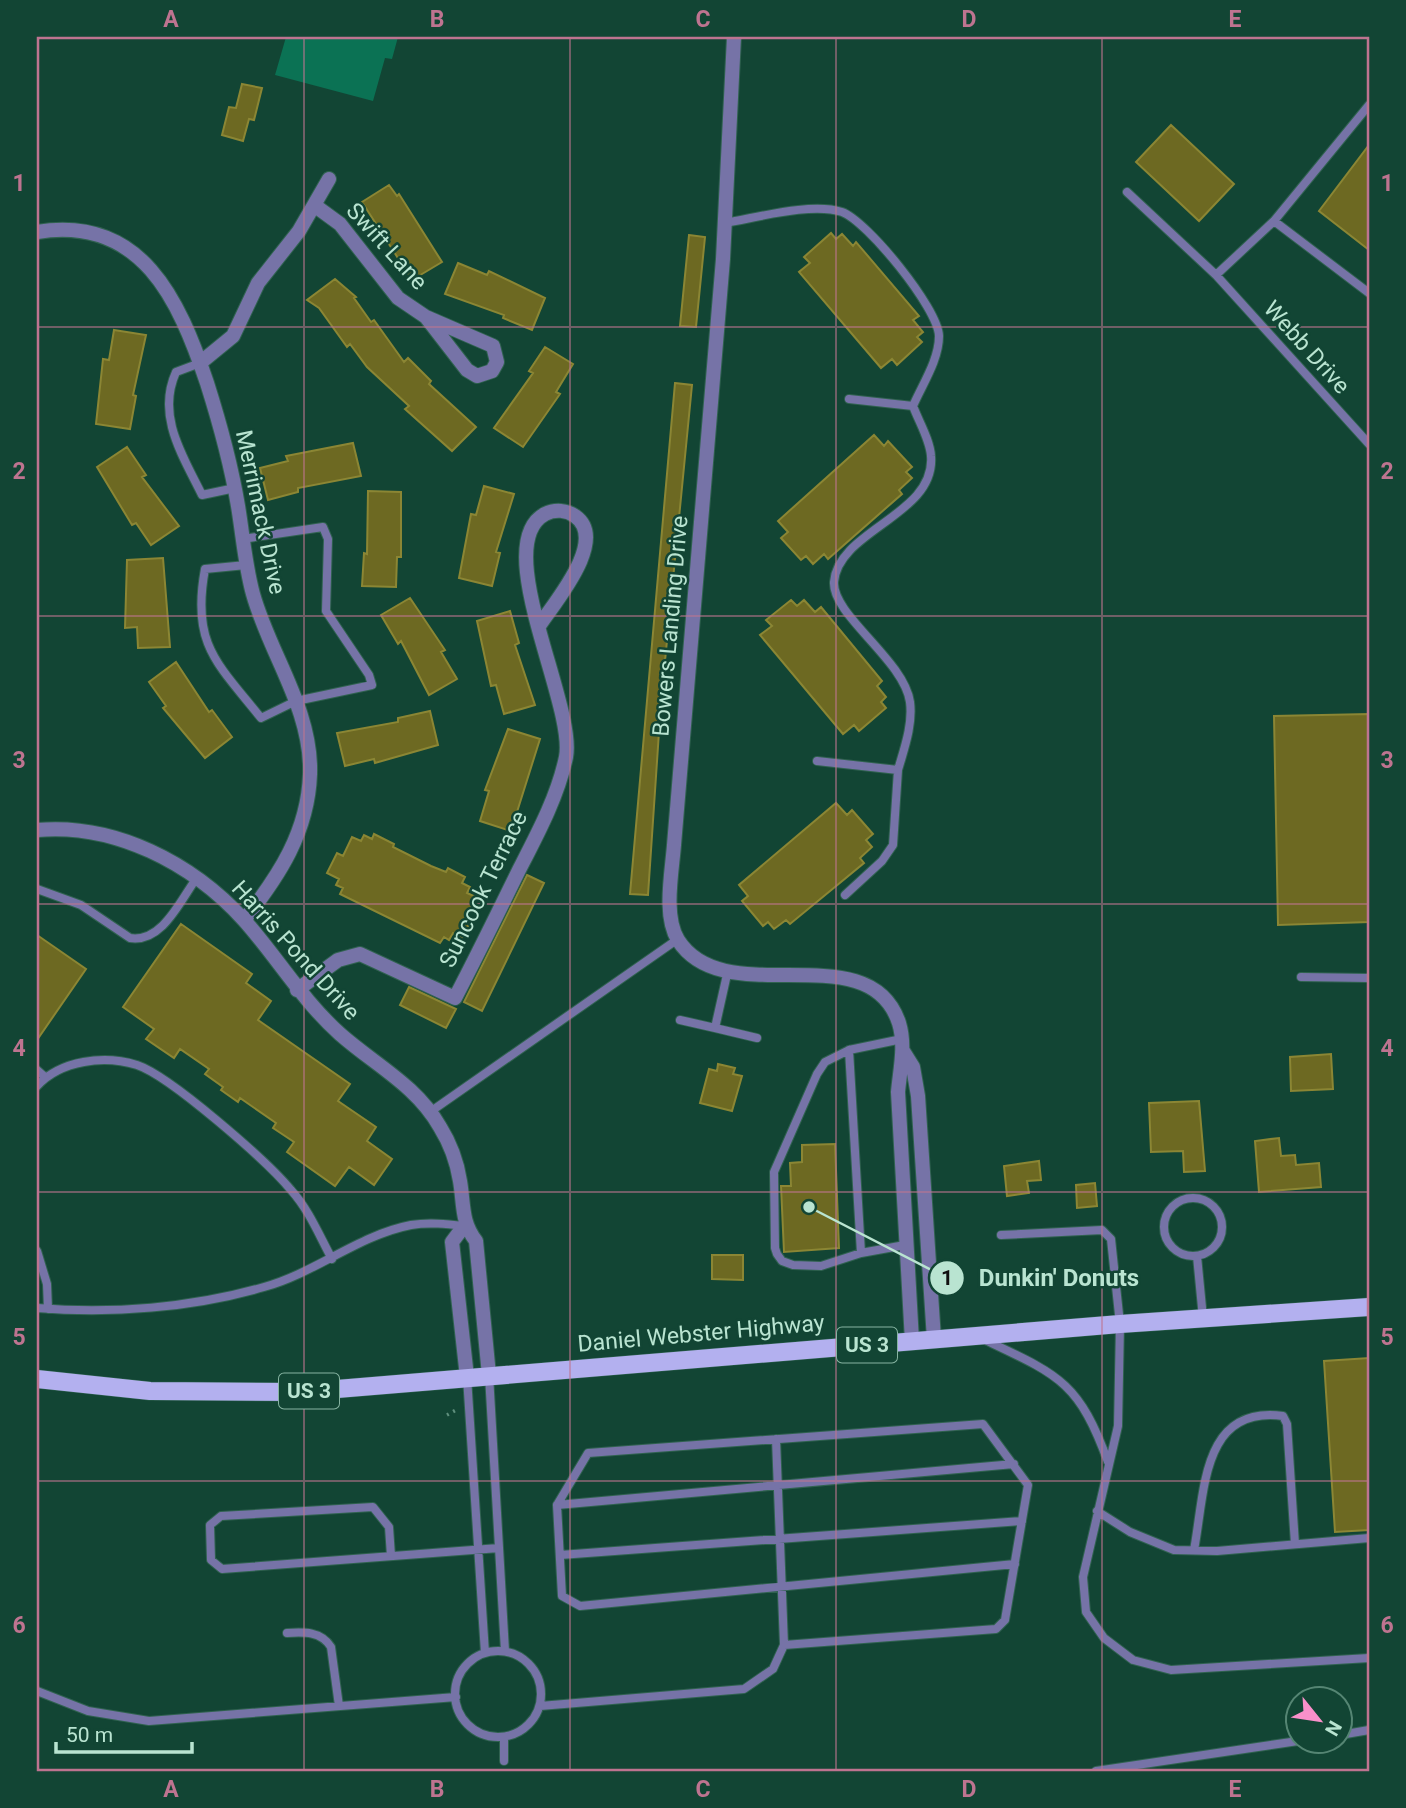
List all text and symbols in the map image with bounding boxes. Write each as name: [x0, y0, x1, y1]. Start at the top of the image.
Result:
text: A: [163, 6, 179, 33]
text: B: [430, 6, 444, 33]
text: C: [695, 6, 711, 33]
text: D: [962, 6, 976, 33]
text: E: [1229, 6, 1242, 33]
text: 1: [12, 170, 26, 197]
text: 1: [1380, 170, 1394, 197]
street label: Swift Lane: [341, 197, 433, 295]
street label: Webb Drive: [1258, 295, 1355, 399]
street label: Merrimack Drive: [230, 428, 291, 597]
text: 2: [12, 458, 26, 485]
text: 2: [1380, 458, 1394, 485]
street label: Bowers Landing Drive: [647, 515, 694, 738]
text: 3: [12, 747, 26, 774]
text: 3: [1380, 747, 1394, 774]
street label: Suncook Terrace: [434, 806, 533, 972]
street label: Harris Pond Drive: [226, 875, 365, 1026]
text: 4: [12, 1035, 26, 1062]
text: 4: [1380, 1035, 1394, 1062]
callout: Dunkin' Donuts: [929, 1256, 1153, 1301]
text: Dunkin' Donuts: [979, 1264, 1139, 1292]
text: 1: [941, 1266, 953, 1290]
street label: Daniel Webster Highway: [576, 1309, 826, 1358]
text: 5: [12, 1324, 26, 1351]
text: 5: [1380, 1324, 1394, 1351]
road number: US 3: [837, 1328, 897, 1362]
road number: US 3: [279, 1374, 339, 1408]
text: 6: [12, 1612, 26, 1639]
text: 6: [1380, 1612, 1394, 1639]
north arrow: [1284, 1686, 1354, 1756]
scale bar: [56, 1710, 192, 1754]
text: N: [1320, 1717, 1347, 1740]
text: 50 m: [66, 1723, 113, 1747]
text: A: [163, 1776, 179, 1803]
text: B: [430, 1776, 444, 1803]
text: C: [695, 1776, 711, 1803]
text: D: [962, 1776, 976, 1803]
text: E: [1229, 1776, 1242, 1803]

